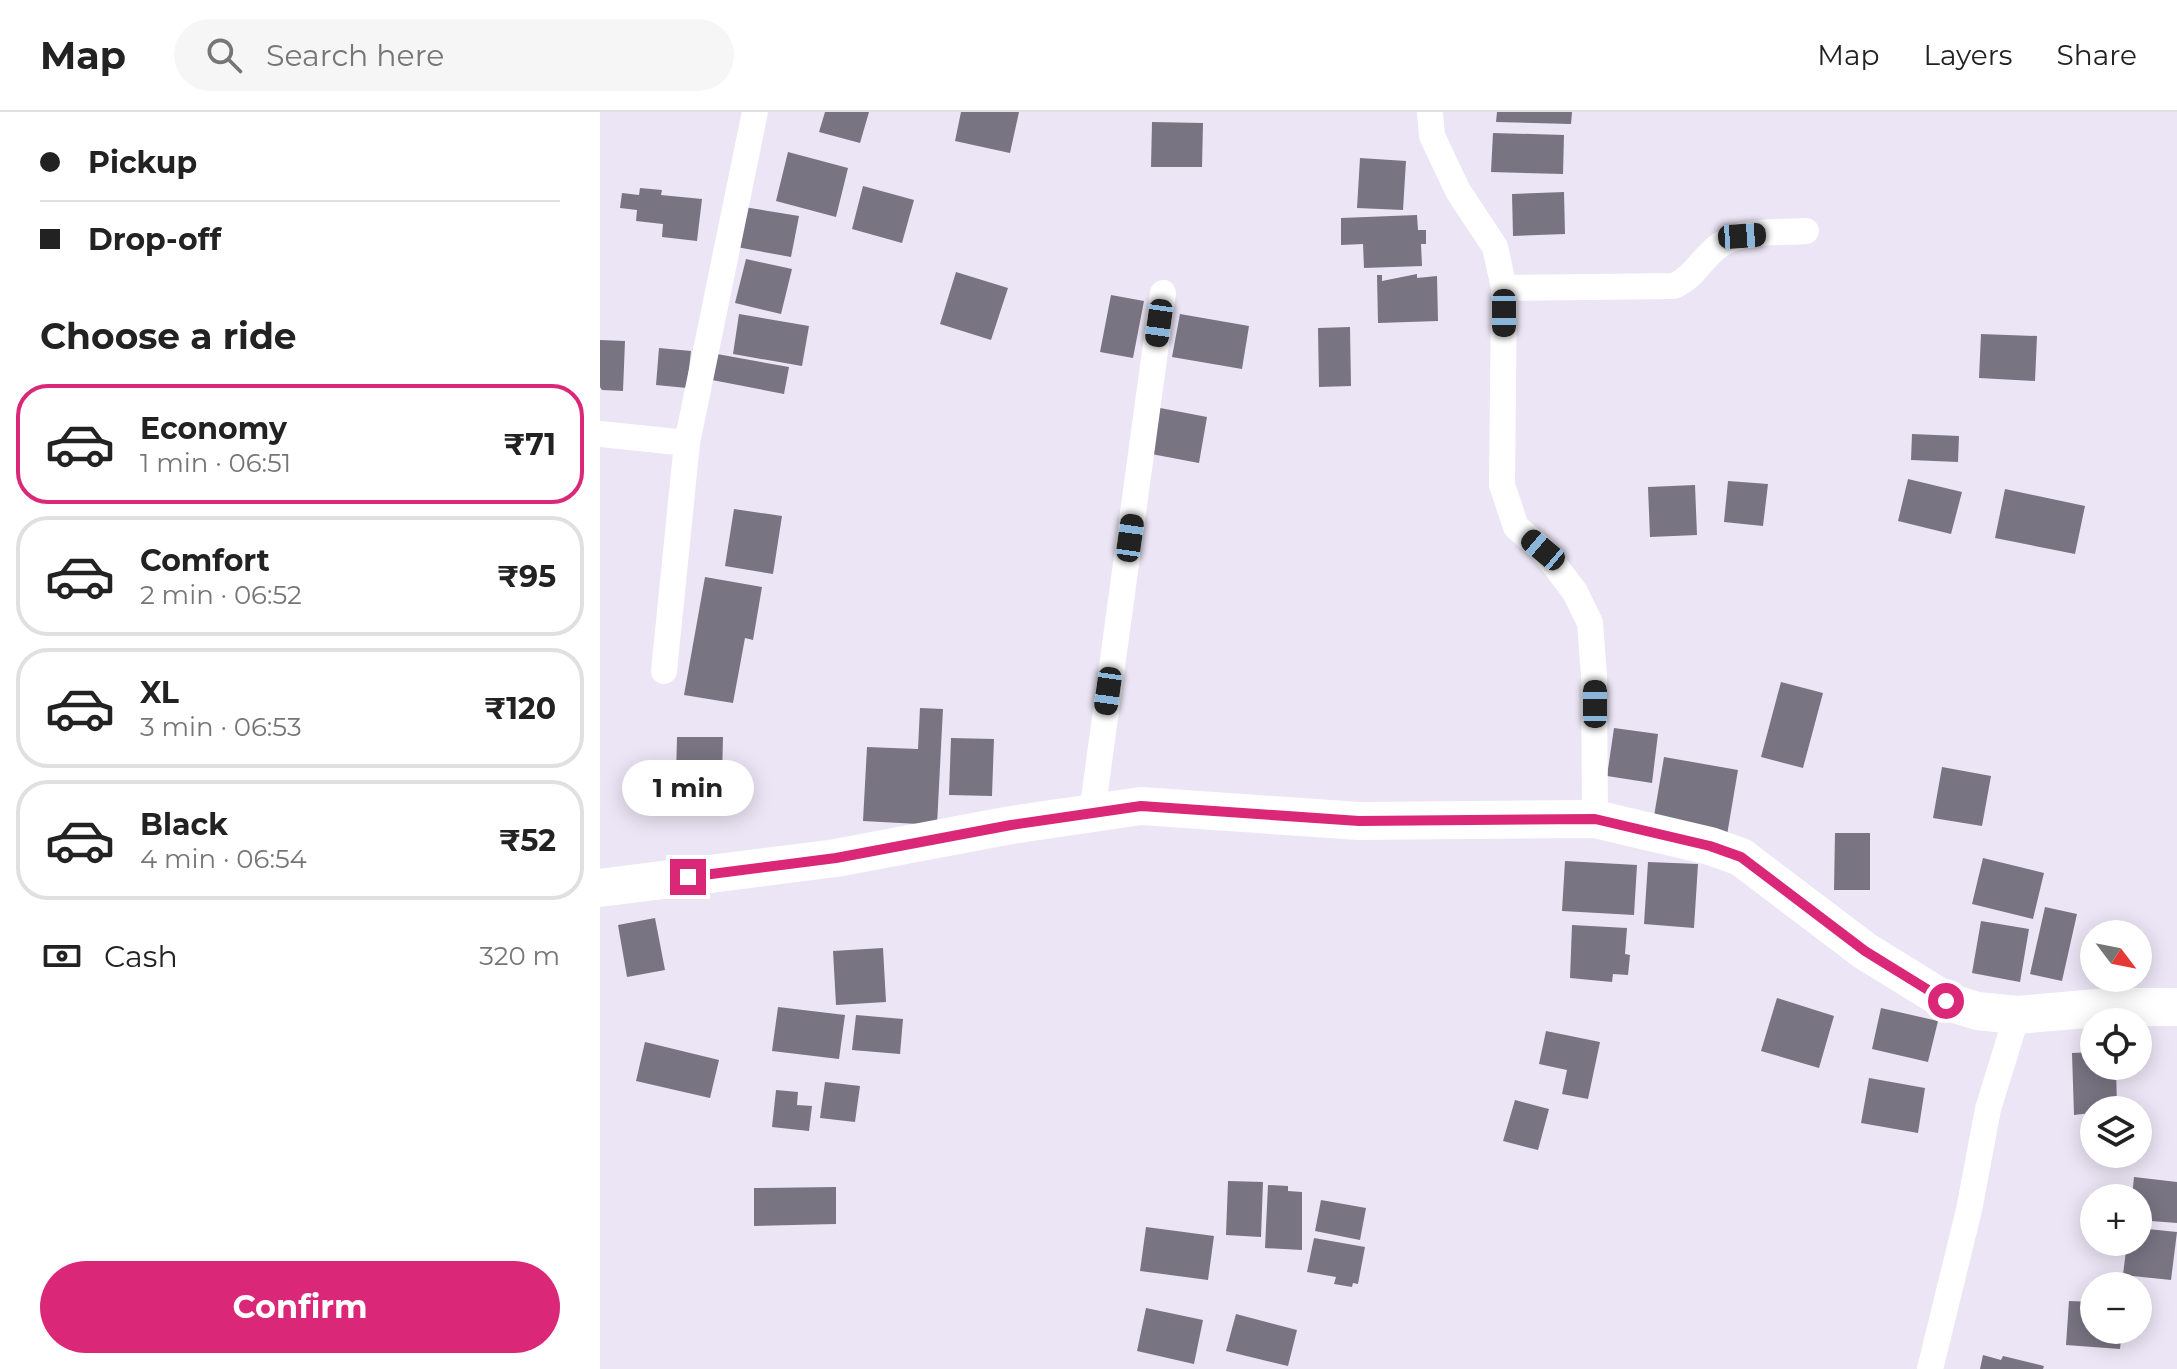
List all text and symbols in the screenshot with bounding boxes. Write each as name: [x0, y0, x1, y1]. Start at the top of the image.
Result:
search box: [174, 19, 734, 91]
text: Map: [40, 32, 126, 79]
icon: search: [202, 33, 246, 77]
text: Search here: [266, 37, 444, 74]
text: Map: [1817, 38, 1880, 72]
text: Layers: [1924, 38, 2013, 72]
text: Share: [2057, 38, 2137, 72]
text: Pickup: [88, 144, 197, 181]
text: Drop-off: [88, 221, 221, 258]
car: [1717, 222, 1767, 250]
car: [1492, 289, 1516, 337]
car: [1144, 298, 1174, 348]
text: Choose a ride: [40, 314, 297, 358]
icon: car: [44, 408, 116, 480]
text: Economy: [140, 410, 287, 447]
text: ₹71: [504, 426, 556, 463]
text: 1 min · 06:51: [140, 447, 291, 479]
car: [1115, 513, 1145, 563]
car: [1517, 525, 1569, 575]
icon: car: [44, 540, 116, 612]
text: Comfort: [140, 542, 270, 579]
text: ₹95: [497, 558, 556, 595]
text: 2 min · 06:52: [140, 579, 302, 611]
car: [1093, 666, 1123, 716]
icon: car: [44, 672, 116, 744]
text: XL: [140, 674, 179, 711]
car: [1583, 680, 1607, 728]
text: ₹120: [484, 690, 556, 727]
text: 3 min · 06:53: [140, 711, 302, 743]
callout: 1 min: [622, 761, 754, 817]
text: 1 min: [653, 772, 723, 804]
icon: car: [44, 804, 116, 876]
text: Black: [140, 806, 228, 843]
text: ₹52: [499, 822, 556, 859]
text: 4 min · 06:54: [140, 843, 307, 875]
route end: [670, 859, 706, 895]
north arrow: [2080, 920, 2152, 992]
map controls: [2080, 920, 2152, 1344]
icon: cash: [40, 934, 84, 978]
text: Cash: [104, 938, 178, 975]
text: 320 m: [479, 940, 560, 972]
route start: [1928, 983, 1964, 1019]
button: locate: [2080, 1008, 2152, 1080]
button: layers: [2080, 1096, 2152, 1168]
button: +: [2080, 1184, 2152, 1256]
button: Confirm: [40, 1261, 560, 1353]
button: −: [2080, 1272, 2152, 1344]

